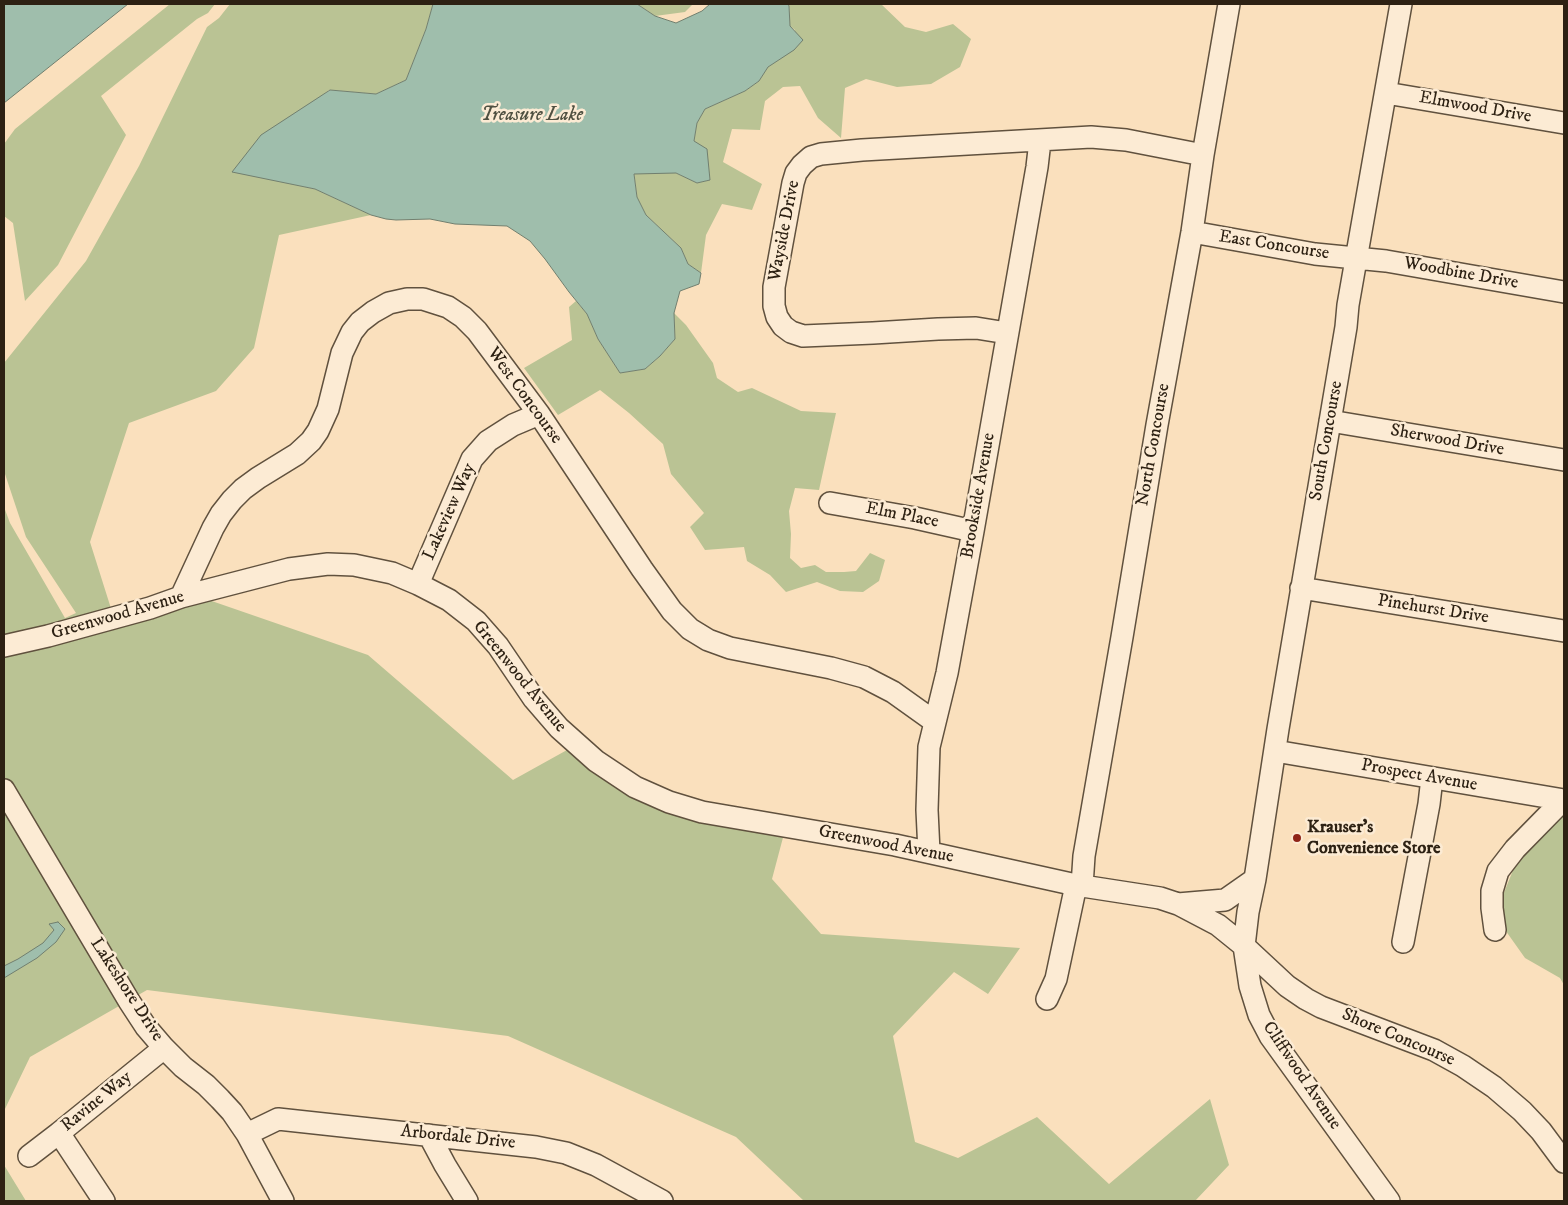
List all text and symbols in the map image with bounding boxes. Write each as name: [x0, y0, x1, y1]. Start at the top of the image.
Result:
street label: Elmwood Drive: [1417, 88, 1533, 128]
water label: Treasure Lake: [481, 105, 583, 127]
street label: Wayside Drive: [765, 179, 805, 283]
street label: East Concourse: [1217, 227, 1331, 265]
street label: Woodbine Drive: [1402, 253, 1520, 295]
street label: West Concourse: [482, 343, 566, 449]
street label: South Concourse: [1306, 379, 1348, 503]
street label: North Concourse: [1133, 382, 1175, 508]
street label: Sherwood Drive: [1388, 420, 1506, 462]
street label: Brookside Avenue: [957, 431, 1001, 561]
street label: Lakeview Way: [419, 460, 481, 564]
street label: Elm Place: [864, 498, 940, 534]
street label: Greenwood Avenue: [49, 587, 187, 645]
street label: Pinehurst Drive: [1376, 591, 1490, 629]
street label: Greenwood Avenue: [467, 617, 571, 737]
street label: Prospect Avenue: [1359, 755, 1479, 797]
place label: Krauser's Convenience Store: [1307, 817, 1440, 860]
street label: Greenwood Avenue: [817, 821, 955, 869]
marker: Krauser's Convenience Store: [1291, 832, 1303, 844]
street label: Lakeshore Drive: [85, 934, 167, 1046]
street label: Shore Concourse: [1338, 1004, 1458, 1072]
street label: Cliffwood Avenue: [1257, 1018, 1345, 1134]
street label: Ravine Way: [57, 1067, 137, 1137]
street label: Arbordale Drive: [400, 1121, 516, 1155]

